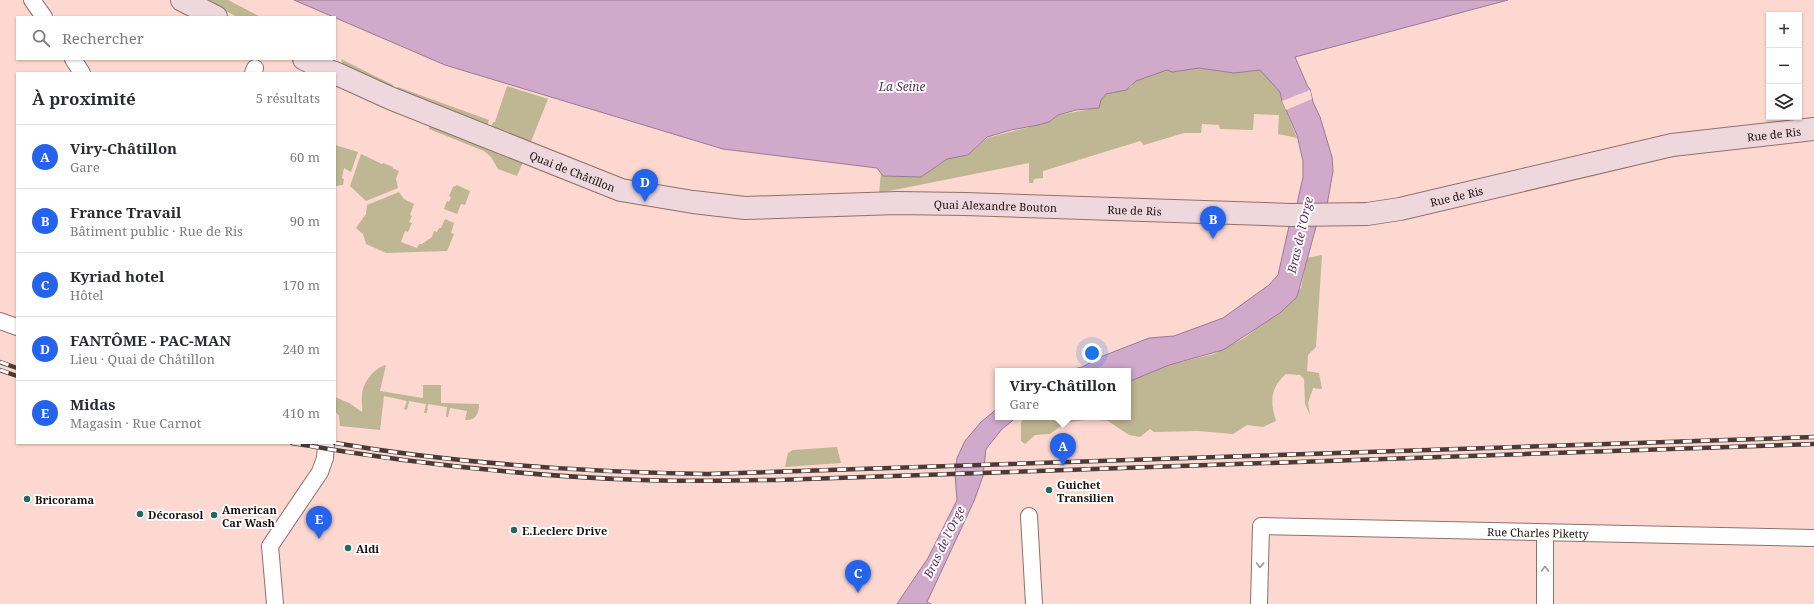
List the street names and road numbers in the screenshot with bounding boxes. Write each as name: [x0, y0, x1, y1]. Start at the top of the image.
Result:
street label: Rue de Ris: [1746, 123, 1802, 144]
street label: Quai de Châtillon: [528, 147, 618, 195]
street label: Rue de Ris: [1428, 182, 1485, 209]
street label: Quai Alexandre Bouton: [934, 196, 1057, 215]
street label: Rue de Ris: [1107, 201, 1162, 218]
street label: Rue Charles Piketty: [1487, 523, 1590, 541]

